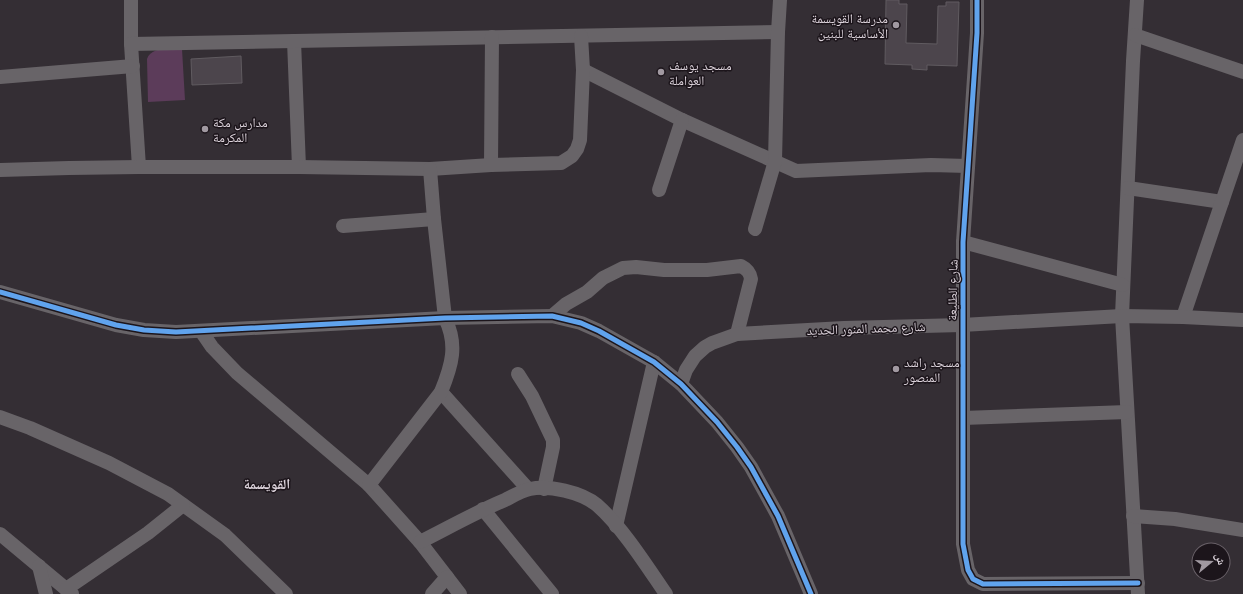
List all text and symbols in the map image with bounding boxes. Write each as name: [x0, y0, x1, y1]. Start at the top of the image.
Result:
place label: مدرسة القويسمة الأساسية للبنين: [812, 10, 888, 42]
marker: مدرسة القويسمة الأساسية للبنين: [891, 20, 901, 30]
place label: مسجد يوسف العواملة: [669, 57, 732, 89]
marker: مسجد يوسف العواملة: [656, 67, 666, 77]
place label: مدارس مكة المكرمة: [213, 114, 268, 146]
marker: مدارس مكة المكرمة: [200, 124, 210, 134]
street label: شارع الطليعة: [943, 259, 963, 321]
street label: شارع محمد المنور الحديد: [806, 318, 926, 340]
place label: مسجد راشد المنصور: [903, 354, 960, 386]
marker: مسجد راشد المنصور: [891, 364, 901, 374]
district label: القويسمة: [244, 475, 290, 493]
north arrow: [1191, 542, 1231, 582]
text: ش: [1211, 551, 1229, 567]

